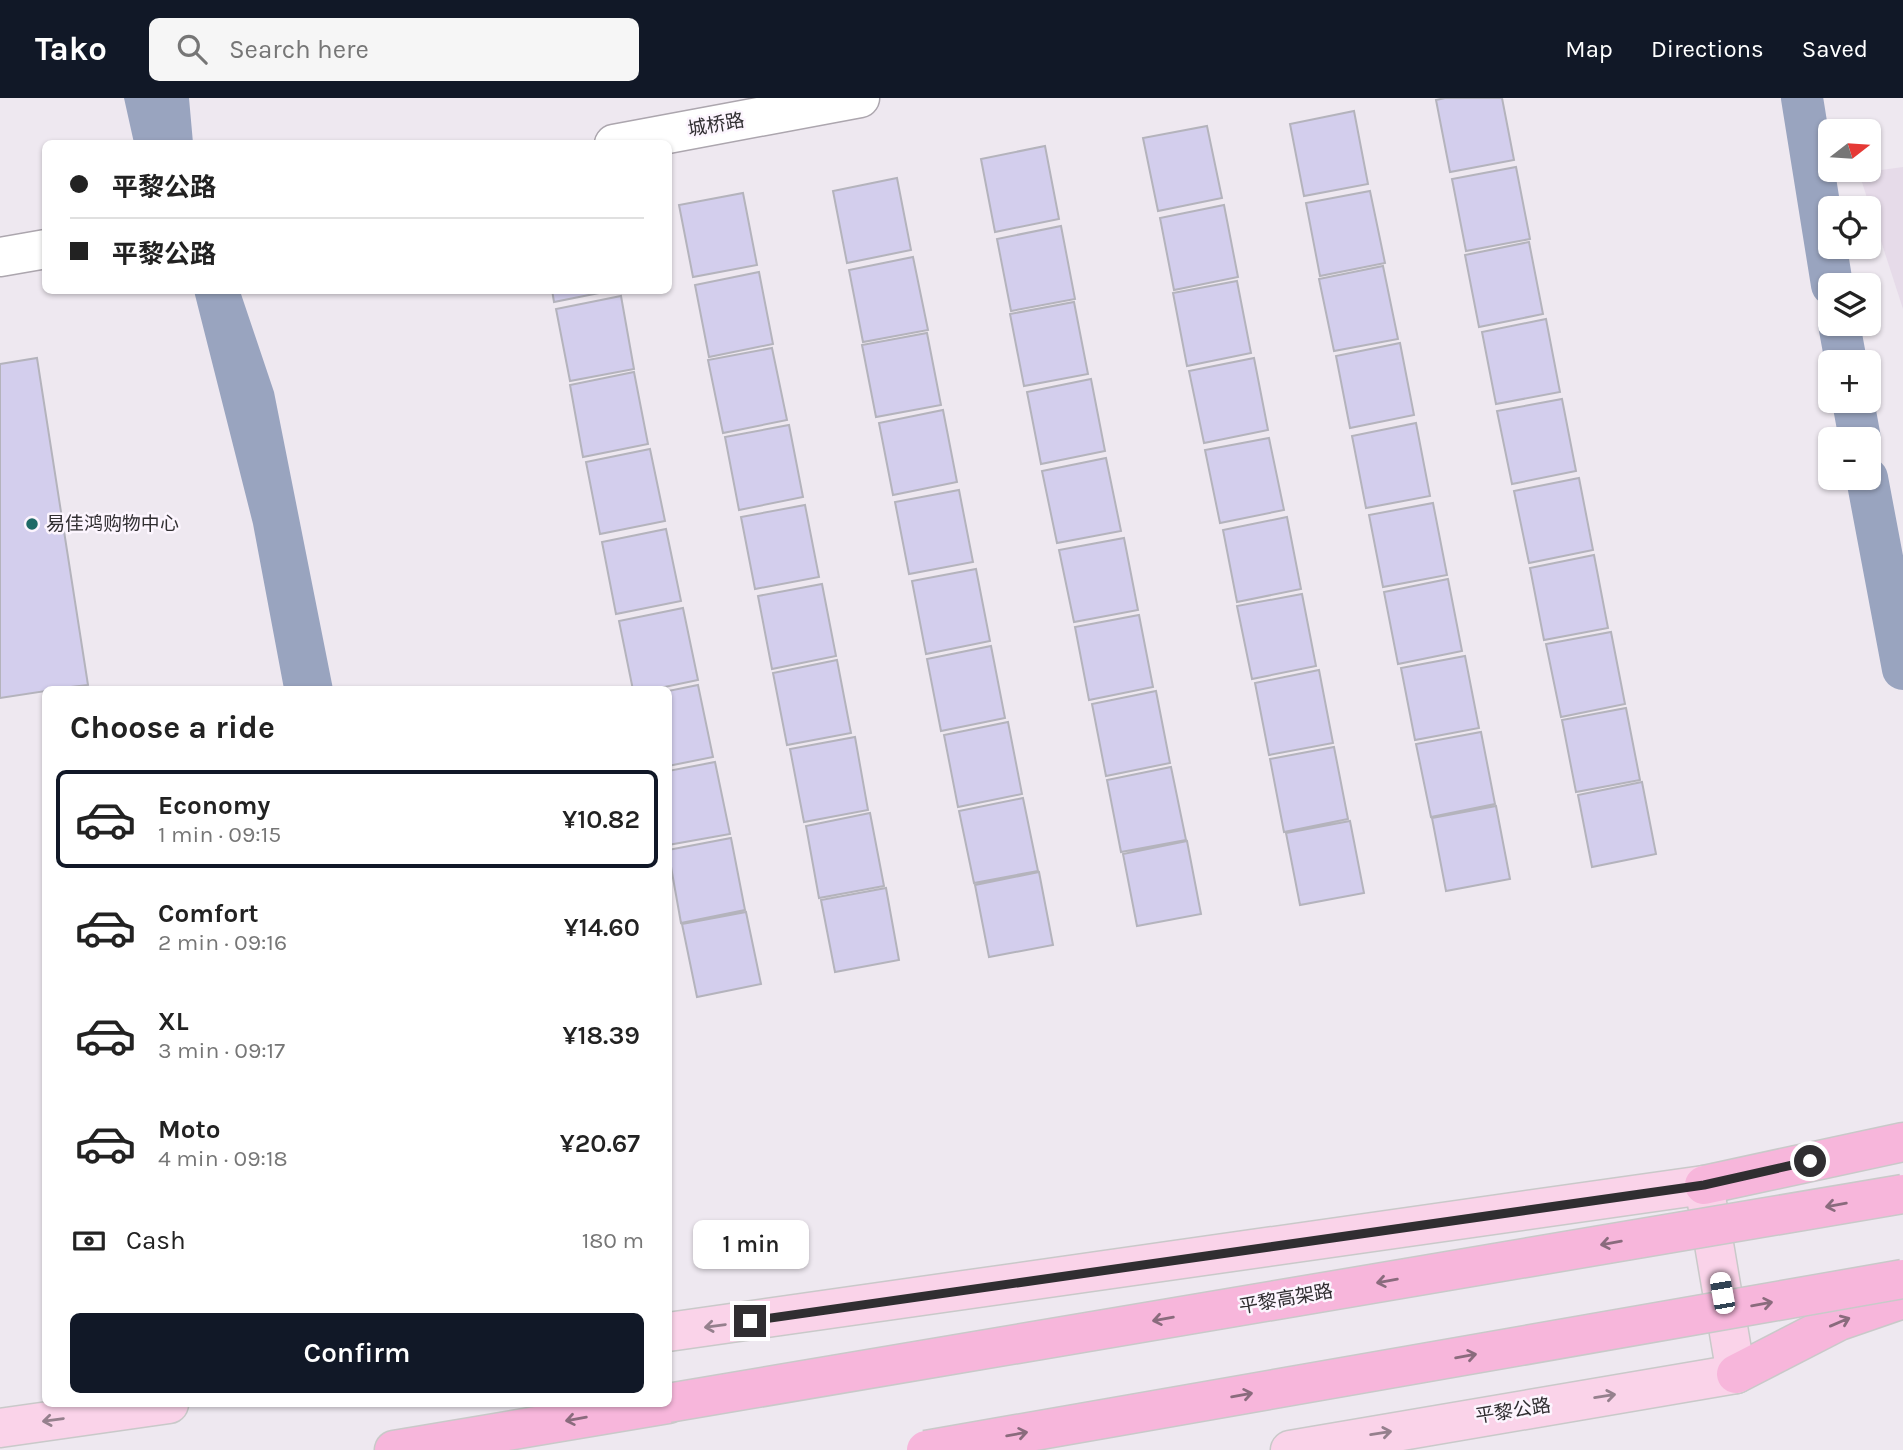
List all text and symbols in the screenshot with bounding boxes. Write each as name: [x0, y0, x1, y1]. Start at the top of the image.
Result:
search box: [149, 18, 639, 81]
text: Tako: [35, 30, 107, 68]
icon: search: [173, 30, 211, 68]
text: Search here: [229, 34, 369, 65]
text: Map: [1565, 35, 1613, 63]
text: Directions: [1651, 35, 1764, 63]
text: Saved: [1802, 35, 1868, 63]
street label: 城桥路: [686, 109, 746, 141]
north arrow: [1818, 119, 1881, 182]
map controls: [1818, 119, 1881, 490]
text: 平黎公路: [112, 172, 216, 203]
button: locate: [1818, 196, 1881, 259]
text: 平黎公路: [112, 239, 216, 270]
button: layers: [1818, 273, 1881, 336]
button: +: [1818, 350, 1881, 413]
button: −: [1818, 427, 1881, 490]
place label: 易佳鸿购物中心: [46, 513, 179, 535]
marker: 易佳鸿购物中心: [24, 516, 40, 532]
text: Choose a ride: [70, 709, 275, 746]
icon: car: [74, 788, 137, 851]
text: Economy: [158, 790, 270, 821]
text: ¥10.82: [562, 804, 640, 835]
text: 1 min · 09:15: [158, 821, 281, 848]
icon: car: [74, 896, 137, 959]
text: Comfort: [158, 898, 259, 929]
text: ¥14.60: [564, 912, 640, 943]
text: 2 min · 09:16: [158, 929, 287, 956]
icon: car: [74, 1004, 137, 1067]
text: XL: [158, 1006, 189, 1037]
text: ¥18.39: [562, 1020, 640, 1051]
text: 3 min · 09:17: [158, 1037, 285, 1064]
icon: car: [74, 1112, 137, 1175]
text: Moto: [158, 1114, 220, 1145]
text: ¥20.67: [560, 1128, 640, 1159]
text: 4 min · 09:18: [158, 1145, 288, 1172]
route start: [1794, 1145, 1826, 1177]
one-way arrow: [1825, 1199, 1848, 1212]
callout: 1 min: [692, 1220, 808, 1268]
icon: cash: [70, 1222, 108, 1260]
text: Cash: [126, 1225, 186, 1256]
text: 180 m: [582, 1227, 644, 1254]
text: 1 min: [722, 1231, 780, 1258]
one-way arrow: [1601, 1237, 1623, 1250]
car: [1709, 1270, 1736, 1316]
one-way arrow: [1376, 1275, 1399, 1288]
street label: 平黎高架路: [1237, 1280, 1335, 1318]
one-way arrow: [1750, 1297, 1773, 1310]
route end: [734, 1305, 766, 1337]
button: Confirm: [70, 1313, 644, 1393]
one-way arrow: [1152, 1313, 1175, 1326]
one-way arrow: [1829, 1314, 1851, 1327]
one-way arrow: [704, 1319, 727, 1332]
one-way arrow: [1454, 1349, 1477, 1362]
one-way arrow: [1230, 1388, 1252, 1401]
one-way arrow: [1593, 1389, 1616, 1402]
street label: 平黎公路: [1474, 1394, 1552, 1428]
one-way arrow: [566, 1413, 588, 1426]
one-way arrow: [42, 1414, 65, 1427]
one-way arrow: [1369, 1426, 1392, 1439]
one-way arrow: [1005, 1427, 1028, 1440]

